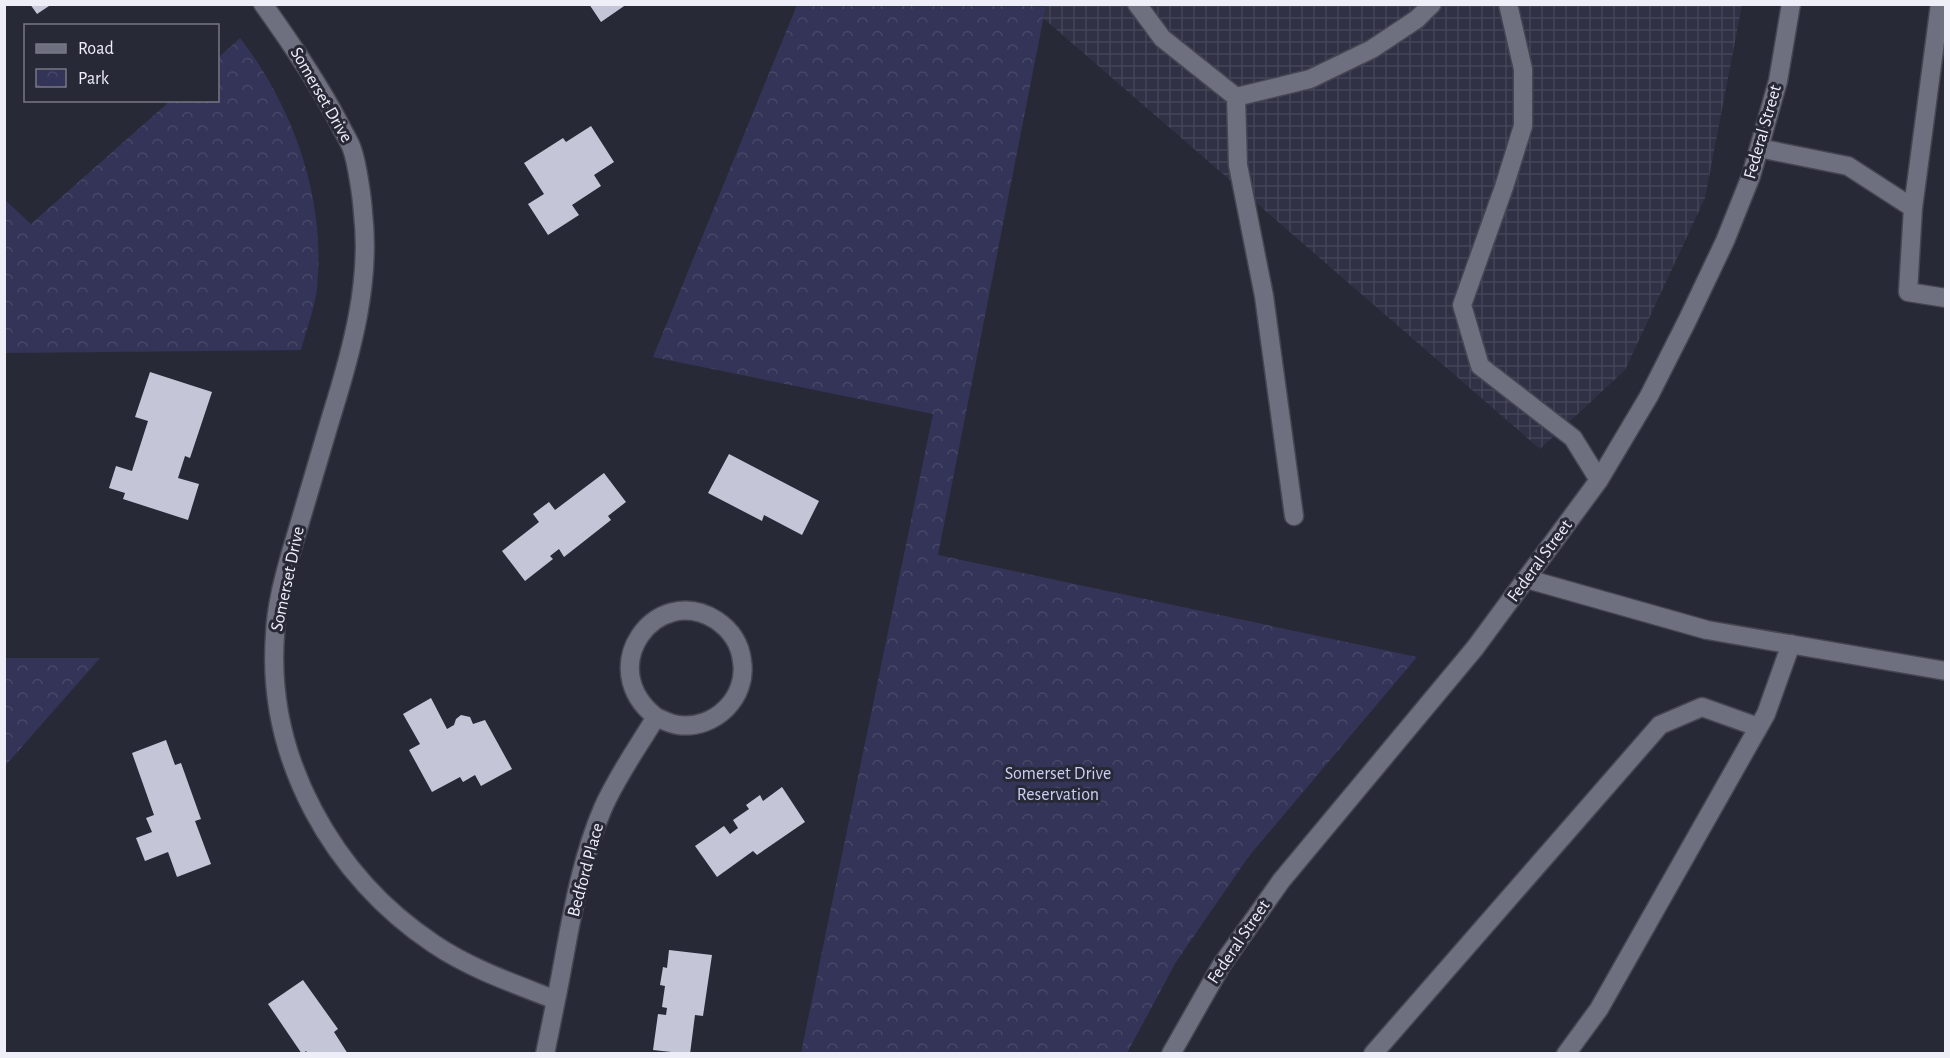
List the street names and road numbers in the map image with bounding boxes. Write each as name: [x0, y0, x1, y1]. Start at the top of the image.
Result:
street label: Somerset Drive: [287, 44, 355, 146]
street label: Federal Street: [1741, 83, 1785, 181]
street label: Federal Street: [1504, 516, 1576, 605]
street label: Somerset Drive: [268, 525, 308, 633]
street label: Bedford Place: [565, 821, 607, 919]
street label: Federal Street: [1204, 897, 1274, 987]

